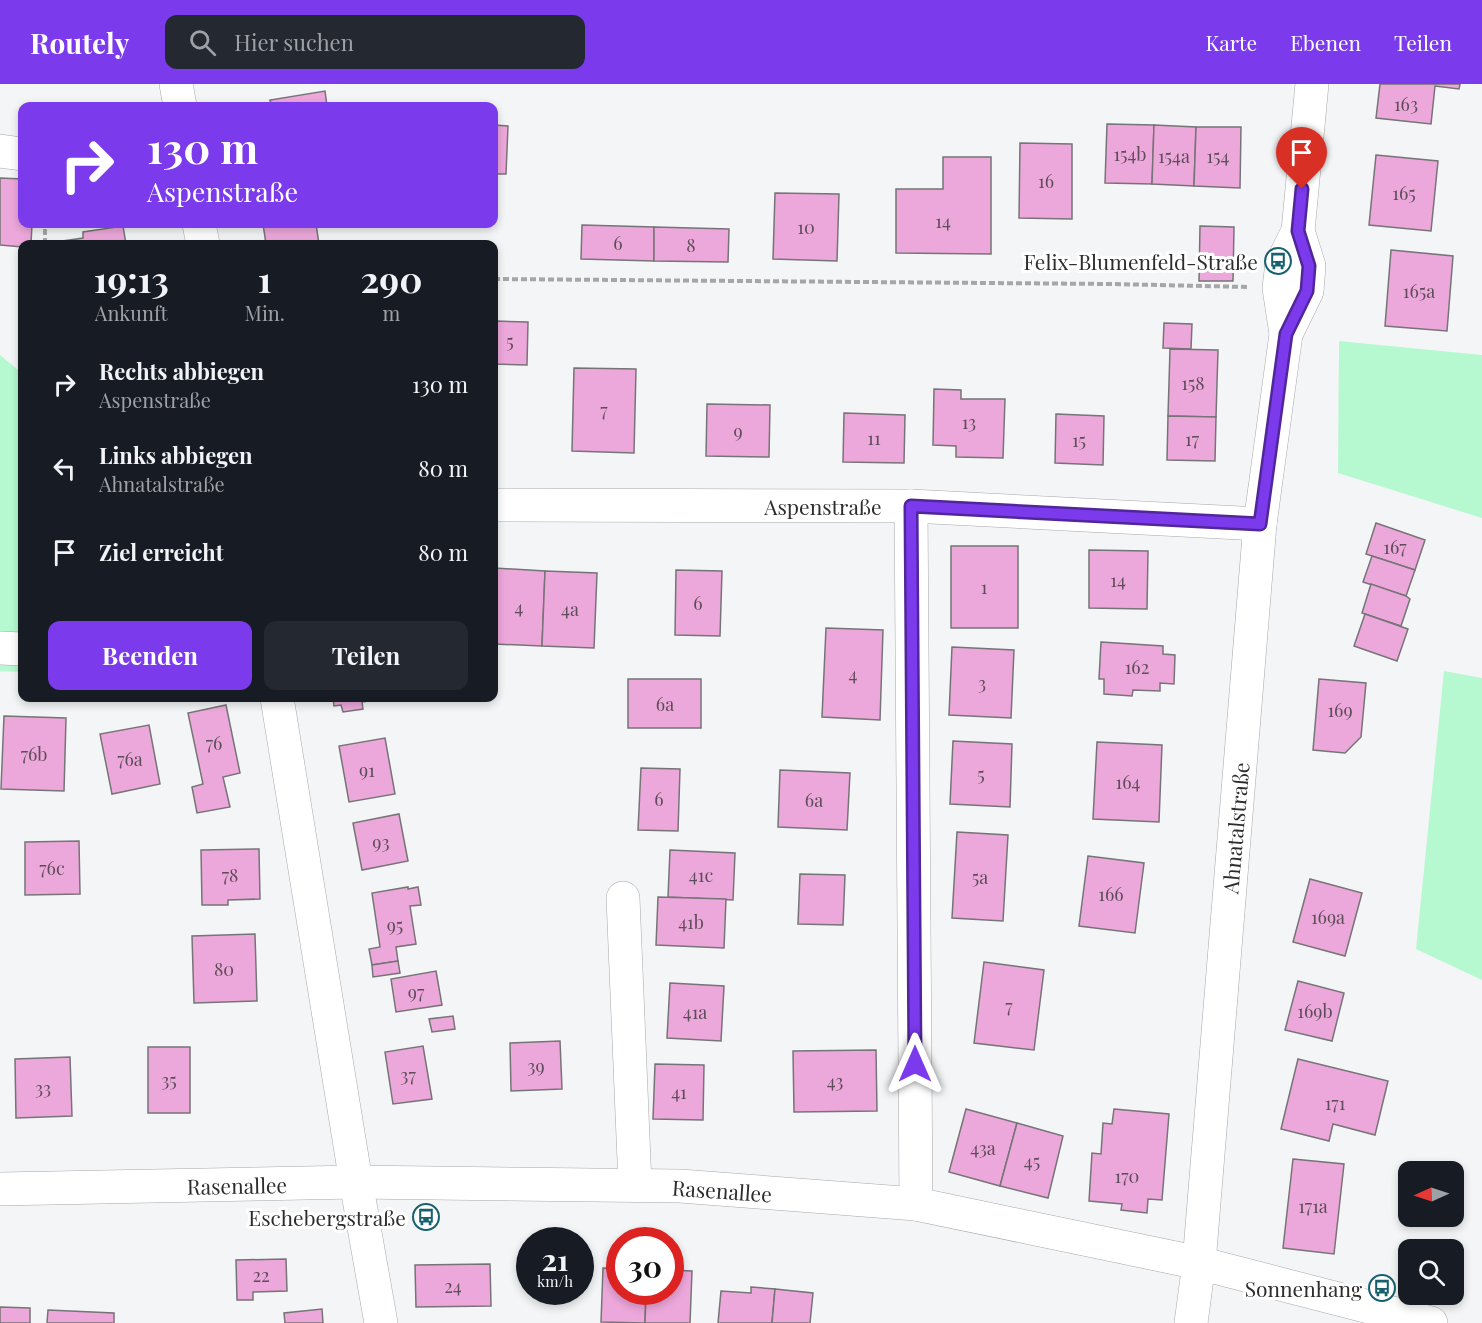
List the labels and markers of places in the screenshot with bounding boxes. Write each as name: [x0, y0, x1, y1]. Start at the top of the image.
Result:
pin: [1276, 127, 1327, 189]
bus stop icon: Felix-Blumenfeld-Straße: [1263, 246, 1293, 276]
place label: Felix-Blumenfeld-Straße: [1023, 247, 1258, 275]
bus stop icon: Eschebergstraße: [411, 1202, 441, 1232]
place label: Eschebergstraße: [248, 1203, 406, 1231]
bus stop icon: Sonnenhang: [1367, 1273, 1397, 1303]
place label: Sonnenhang: [1245, 1274, 1362, 1302]

